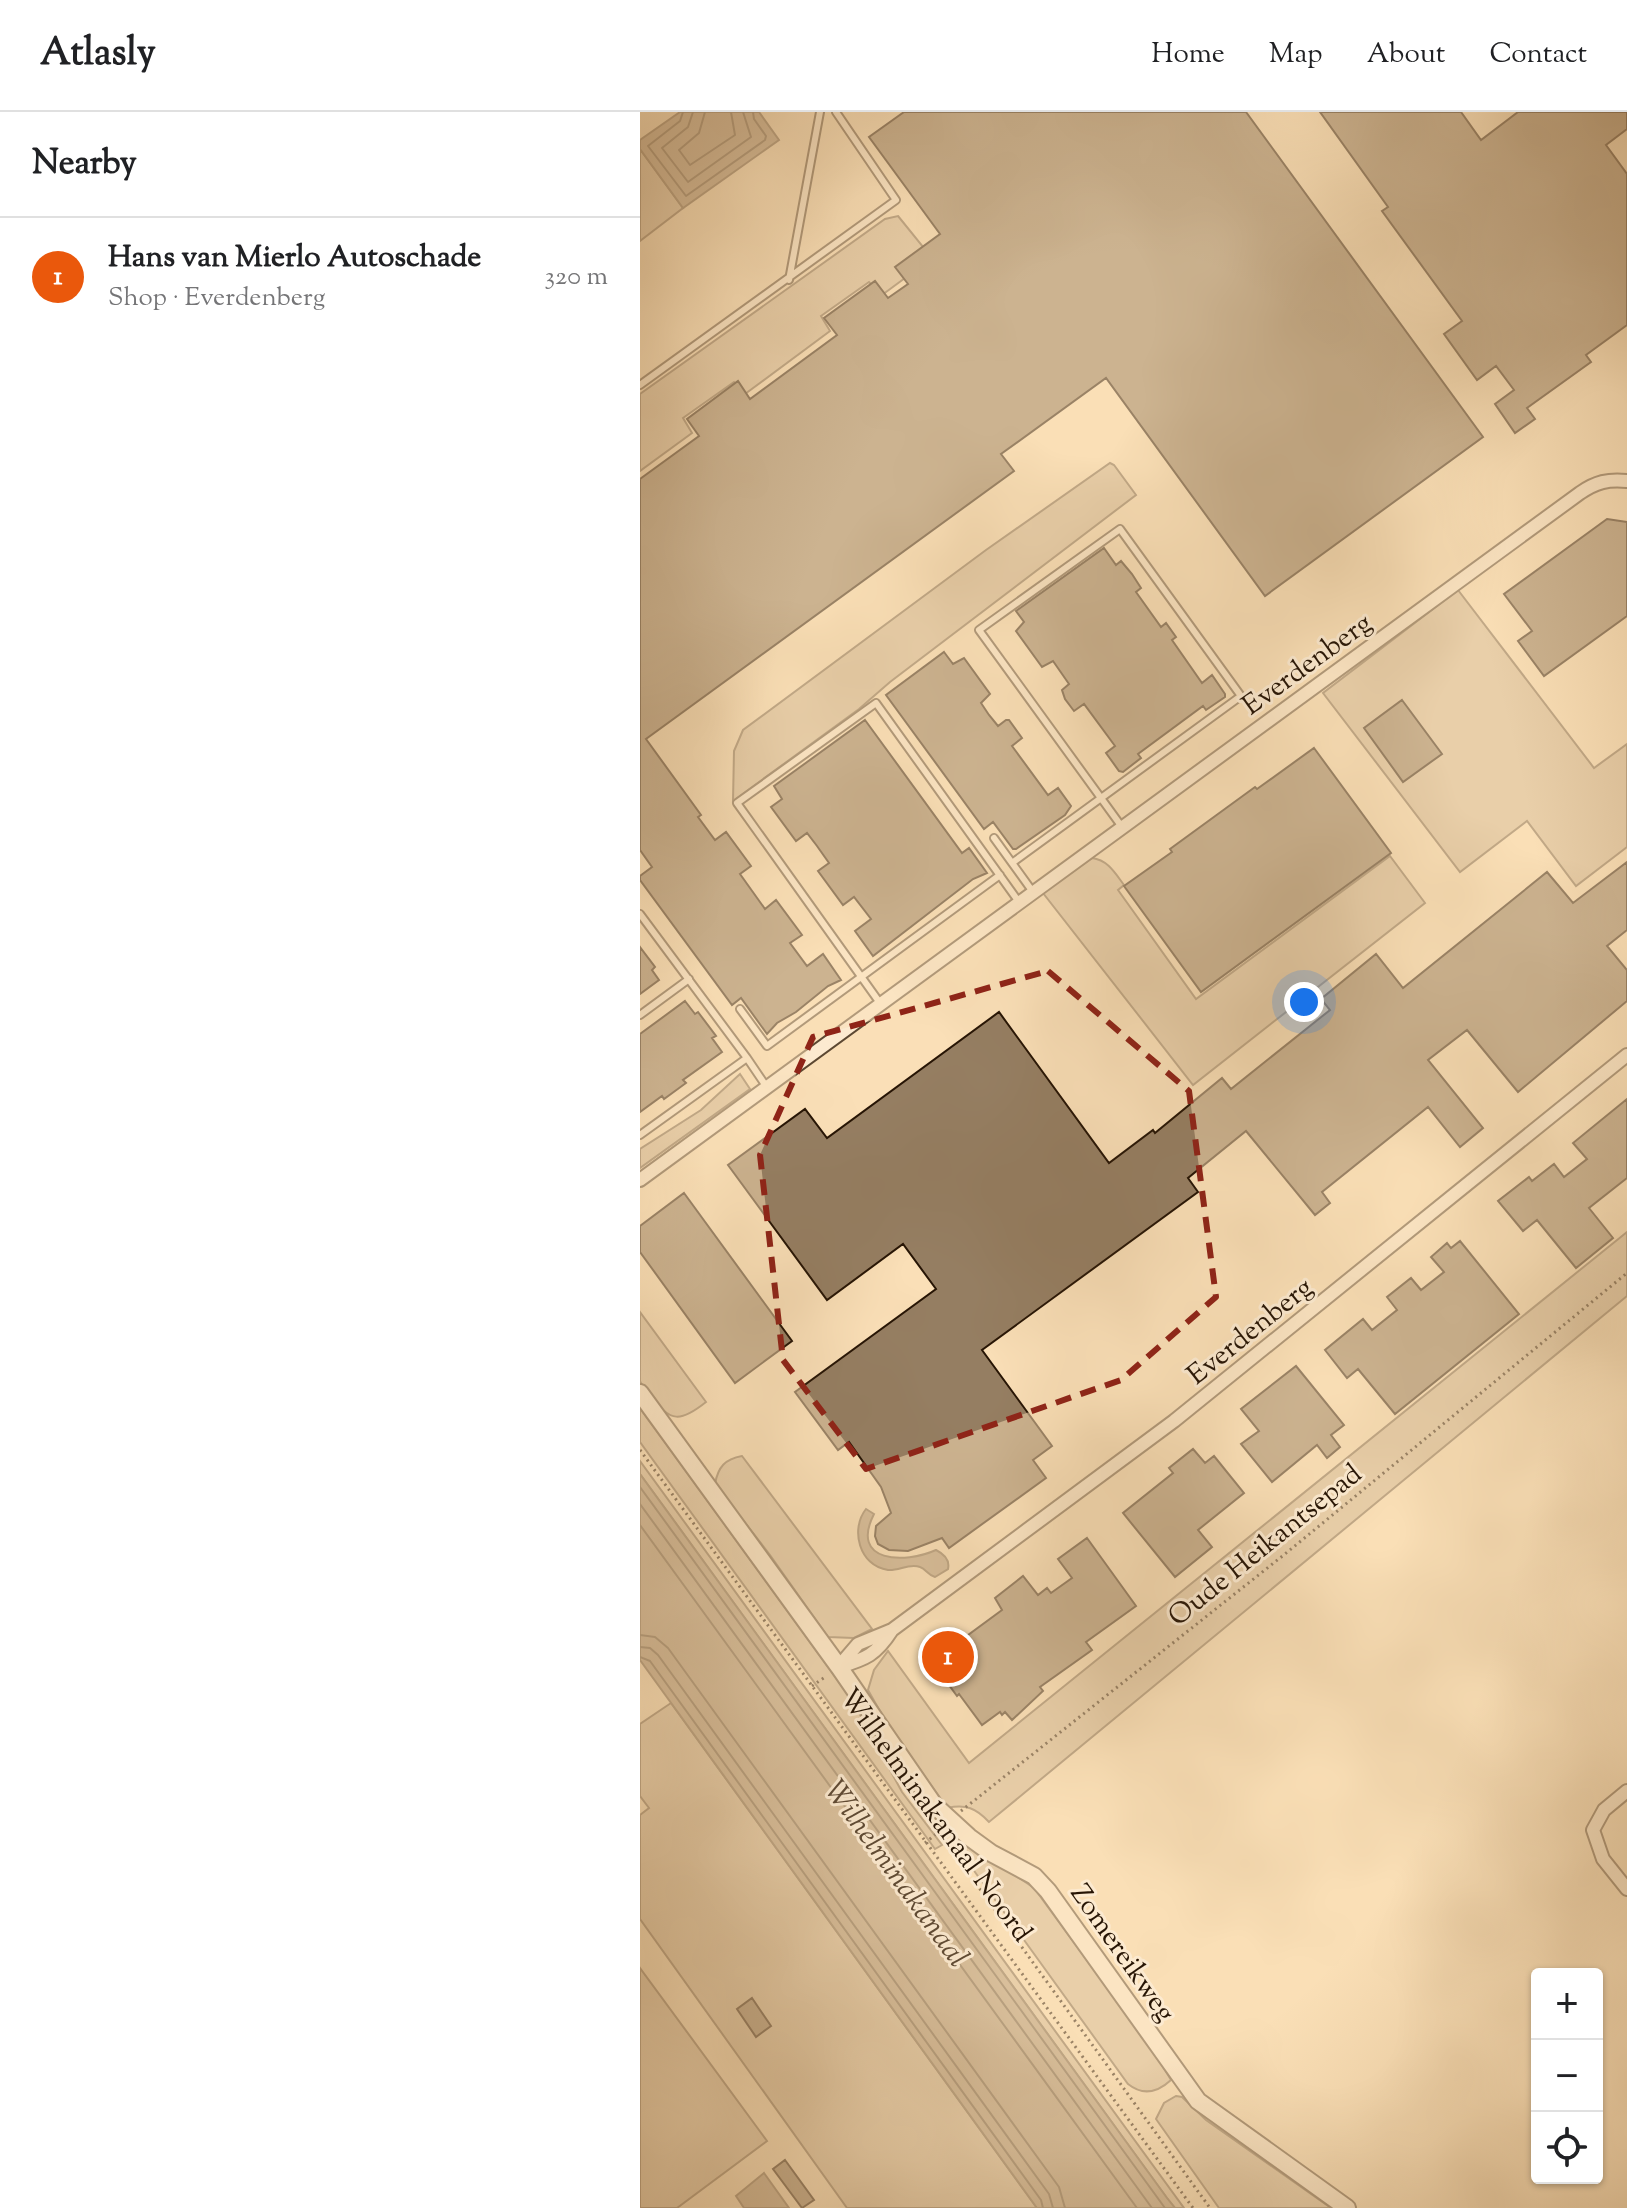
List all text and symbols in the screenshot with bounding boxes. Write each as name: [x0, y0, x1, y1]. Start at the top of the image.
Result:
text: Atlasly: [40, 28, 156, 82]
text: Home: [1151, 35, 1225, 75]
text: Map: [1269, 35, 1323, 75]
text: About: [1367, 35, 1445, 75]
text: Contact: [1489, 35, 1587, 75]
text: Nearby: [32, 140, 137, 189]
text: Hans van Mierlo Autoschade: [108, 237, 481, 280]
text: 1: [54, 259, 62, 296]
text: 320 m: [545, 259, 608, 296]
text: Shop · Everdenberg: [108, 280, 325, 317]
street label: Everdenberg: [1235, 605, 1381, 726]
your location: [1284, 982, 1324, 1022]
street label: Everdenberg: [1179, 1269, 1322, 1396]
street label: Oude Heikantsepad: [1160, 1455, 1372, 1637]
pin: 1: [922, 1627, 974, 1687]
street label: Wilhelminakanaal Noord: [834, 1680, 1040, 1948]
water label: Wilhelminakanaal: [817, 1772, 977, 1974]
street label: Zomereikweg: [1059, 1877, 1184, 2031]
map controls: [1531, 1968, 1603, 2184]
button: +: [1531, 1968, 1603, 2040]
button: −: [1531, 2040, 1603, 2112]
button: locate: [1531, 2112, 1603, 2184]

